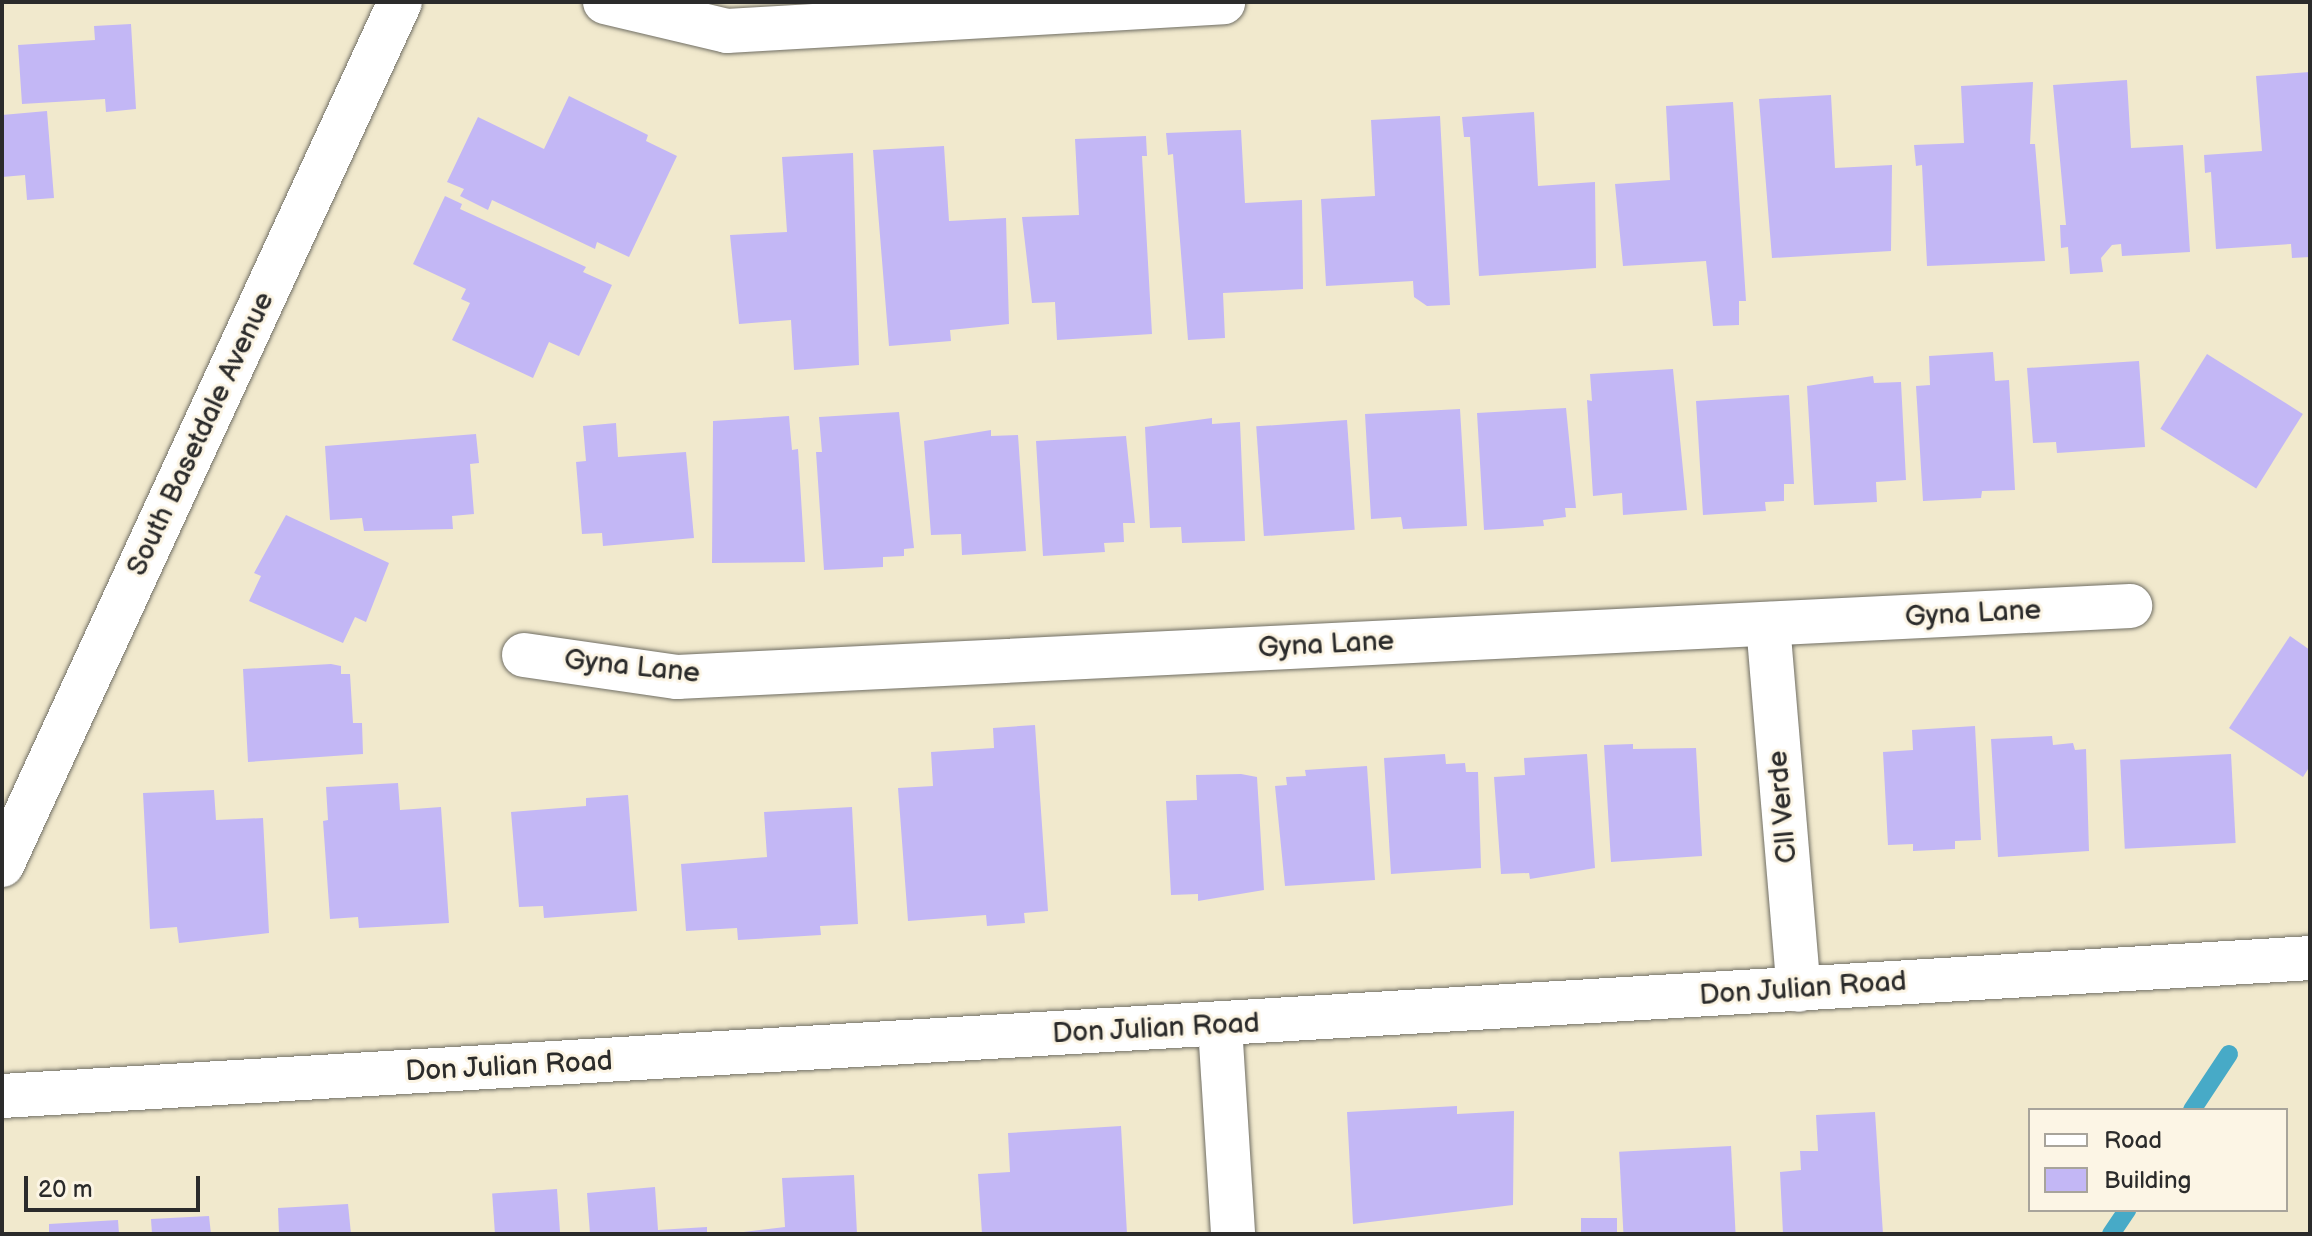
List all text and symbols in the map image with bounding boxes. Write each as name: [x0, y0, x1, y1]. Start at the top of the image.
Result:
street label: South Basetdale Avenue: [120, 287, 282, 581]
street label: Gyna Lane: [1904, 594, 2042, 634]
street label: Gyna Lane: [1257, 625, 1395, 665]
street label: Gyna Lane: [562, 643, 702, 691]
street label: Cll Verde: [1761, 749, 1805, 865]
street label: Don Julian Road: [1698, 965, 1908, 1013]
street label: Don Julian Road: [1051, 1007, 1261, 1051]
street label: Don Julian Road: [404, 1045, 614, 1089]
legend: [2028, 1108, 2288, 1212]
text: Road: [2104, 1126, 2162, 1155]
scale bar: [28, 1160, 204, 1210]
text: Building: [2104, 1166, 2191, 1195]
text: 20 m: [38, 1175, 93, 1204]

